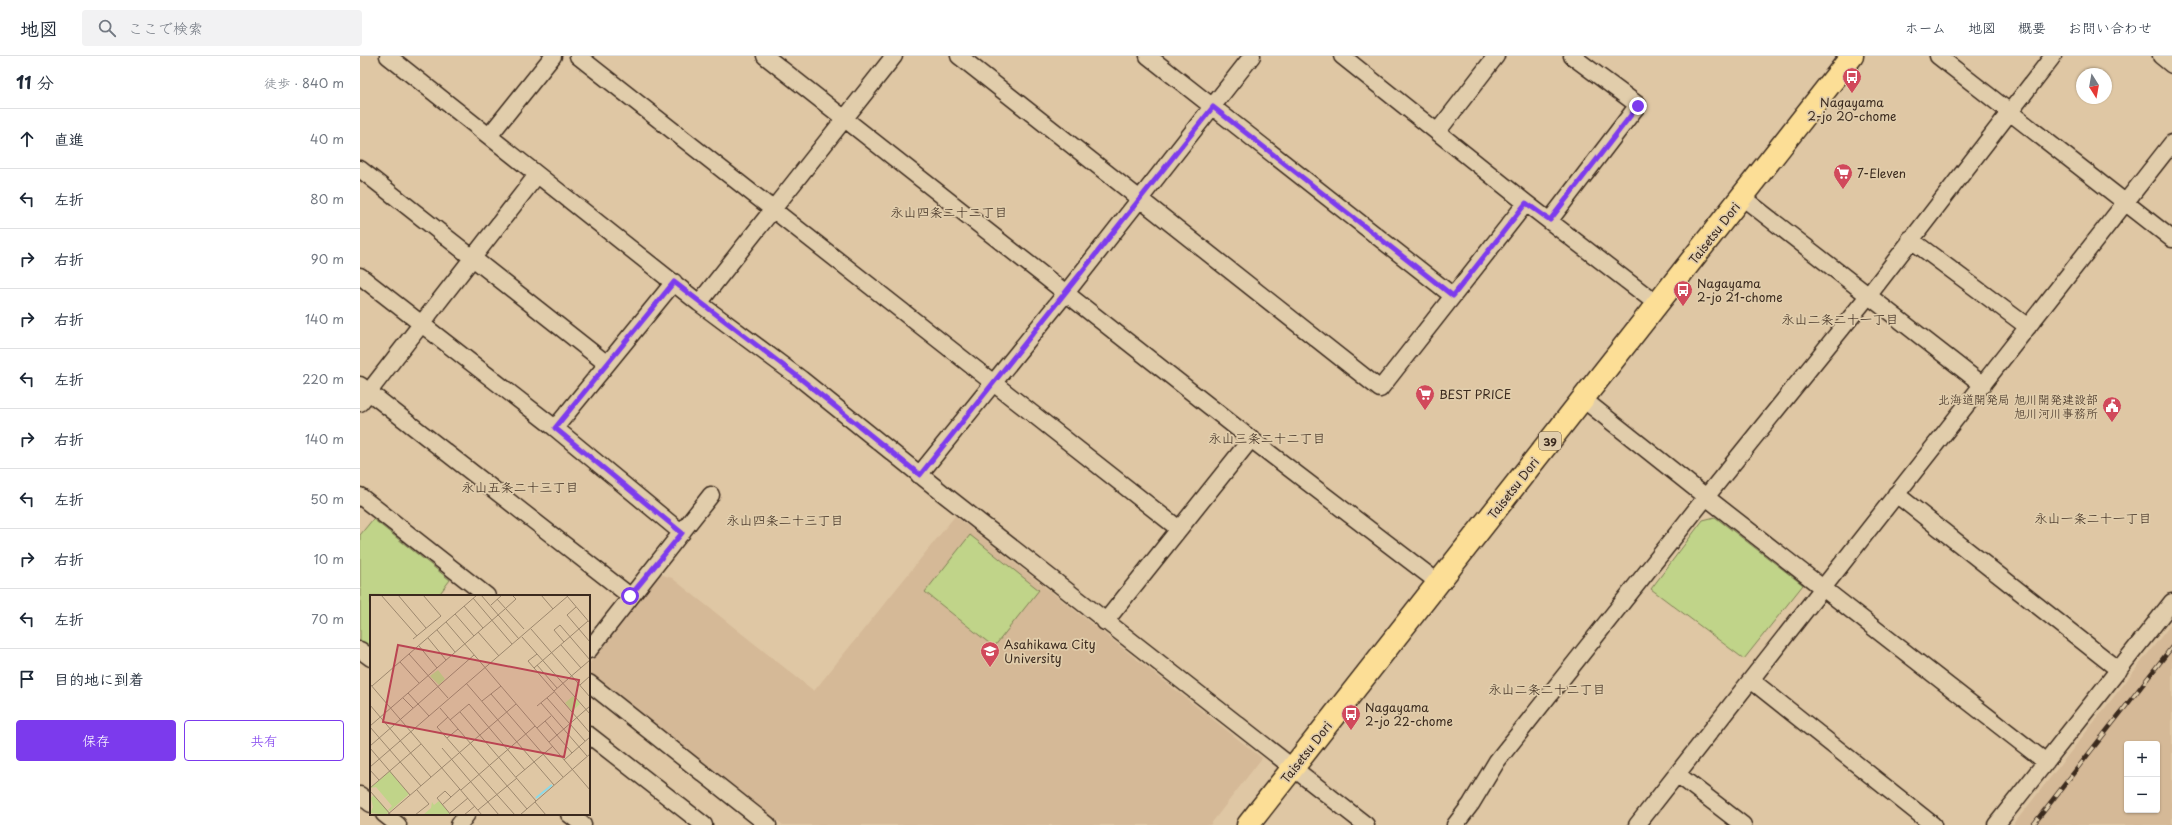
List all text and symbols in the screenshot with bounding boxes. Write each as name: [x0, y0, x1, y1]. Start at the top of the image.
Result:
search box: [82, 10, 362, 46]
text: 地図: [20, 14, 58, 42]
text: ここで検索: [128, 16, 203, 39]
icon: search: [96, 17, 118, 39]
text: ホーム: [1905, 17, 1946, 38]
text: 地図: [1968, 17, 1996, 38]
text: 概要: [2018, 17, 2046, 38]
text: お問い合わせ: [2068, 17, 2152, 38]
bus stop icon: Nagayama 2-jo 20-chome: [1841, 66, 1863, 94]
north arrow: [2076, 68, 2112, 104]
text: 11 分: [16, 69, 54, 95]
text: 徒歩 · 840 m: [264, 73, 344, 92]
place label: Nagayama 2-jo 20-chome: [1808, 93, 1896, 125]
route end: [1629, 97, 1647, 115]
text: 直進: [54, 127, 84, 150]
icon: ahead: [16, 128, 38, 150]
text: 40 m: [310, 129, 344, 148]
supermarket icon: 7-Eleven: [1832, 162, 1854, 190]
place label: 7-Eleven: [1857, 164, 1906, 182]
text: 左折: [54, 187, 84, 210]
icon: left: [16, 188, 38, 210]
text: 80 m: [310, 189, 344, 208]
street label: Taisetsu Dori: [1684, 198, 1744, 268]
district label: 永山四条二十二丁目: [890, 202, 1008, 221]
text: 右折: [54, 247, 84, 270]
icon: right: [16, 248, 38, 270]
text: 90 m: [311, 249, 344, 268]
place label: Nagayama 2-jo 21-chome: [1697, 274, 1783, 306]
bus stop icon: Nagayama 2-jo 21-chome: [1672, 279, 1694, 307]
text: 右折: [54, 307, 84, 330]
icon: right: [16, 308, 38, 330]
text: 140 m: [305, 309, 344, 328]
district label: 永山二条二十一丁目: [1781, 309, 1899, 328]
text: 左折: [54, 367, 84, 390]
icon: left: [16, 368, 38, 390]
text: 220 m: [302, 369, 344, 388]
supermarket icon: BEST PRICE: [1414, 383, 1436, 411]
place label: BEST PRICE: [1439, 385, 1511, 403]
place label: 北海道開発局 旭川開発建設部 旭川河川事務所: [1938, 390, 2098, 422]
public building icon: 北海道開発局 旭川開発建設部 旭川河川事務所: [2101, 395, 2123, 423]
text: 右折: [54, 427, 84, 450]
icon: right: [16, 428, 38, 450]
district label: 永山三条二十二丁目: [1208, 428, 1326, 447]
text: 140 m: [305, 429, 344, 448]
road number: 39: [1539, 432, 1561, 450]
street label: Taisetsu Dori: [1483, 453, 1543, 523]
district label: 永山五条二十三丁目: [461, 477, 579, 496]
text: 左折: [54, 487, 84, 510]
icon: left: [16, 488, 38, 510]
text: 50 m: [310, 489, 344, 508]
district label: 永山一条二十一丁目: [2034, 508, 2152, 527]
district label: 永山四条二十三丁目: [726, 510, 844, 529]
text: 右折: [54, 547, 84, 570]
icon: right: [16, 548, 38, 570]
text: 10 m: [314, 549, 344, 568]
route start: [621, 587, 639, 605]
inset map: [370, 595, 590, 815]
text: 左折: [54, 607, 84, 630]
icon: left: [16, 608, 38, 630]
text: 70 m: [311, 609, 344, 628]
place label: Asahikawa City University: [1004, 635, 1096, 667]
school or university icon: Asahikawa City University: [979, 640, 1001, 668]
text: 目的地に到着: [54, 667, 144, 690]
icon: arrive: [16, 668, 38, 690]
district label: 永山二条二十二丁目: [1488, 679, 1606, 698]
place label: Nagayama 2-jo 22-chome: [1365, 698, 1453, 730]
bus stop icon: Nagayama 2-jo 22-chome: [1340, 703, 1362, 731]
street label: Taisetsu Dori: [1276, 717, 1336, 787]
button: 保存: [16, 720, 176, 761]
button: 共有: [184, 720, 344, 761]
map controls: [2124, 741, 2160, 813]
button: +: [2124, 741, 2160, 777]
button: −: [2124, 777, 2160, 813]

